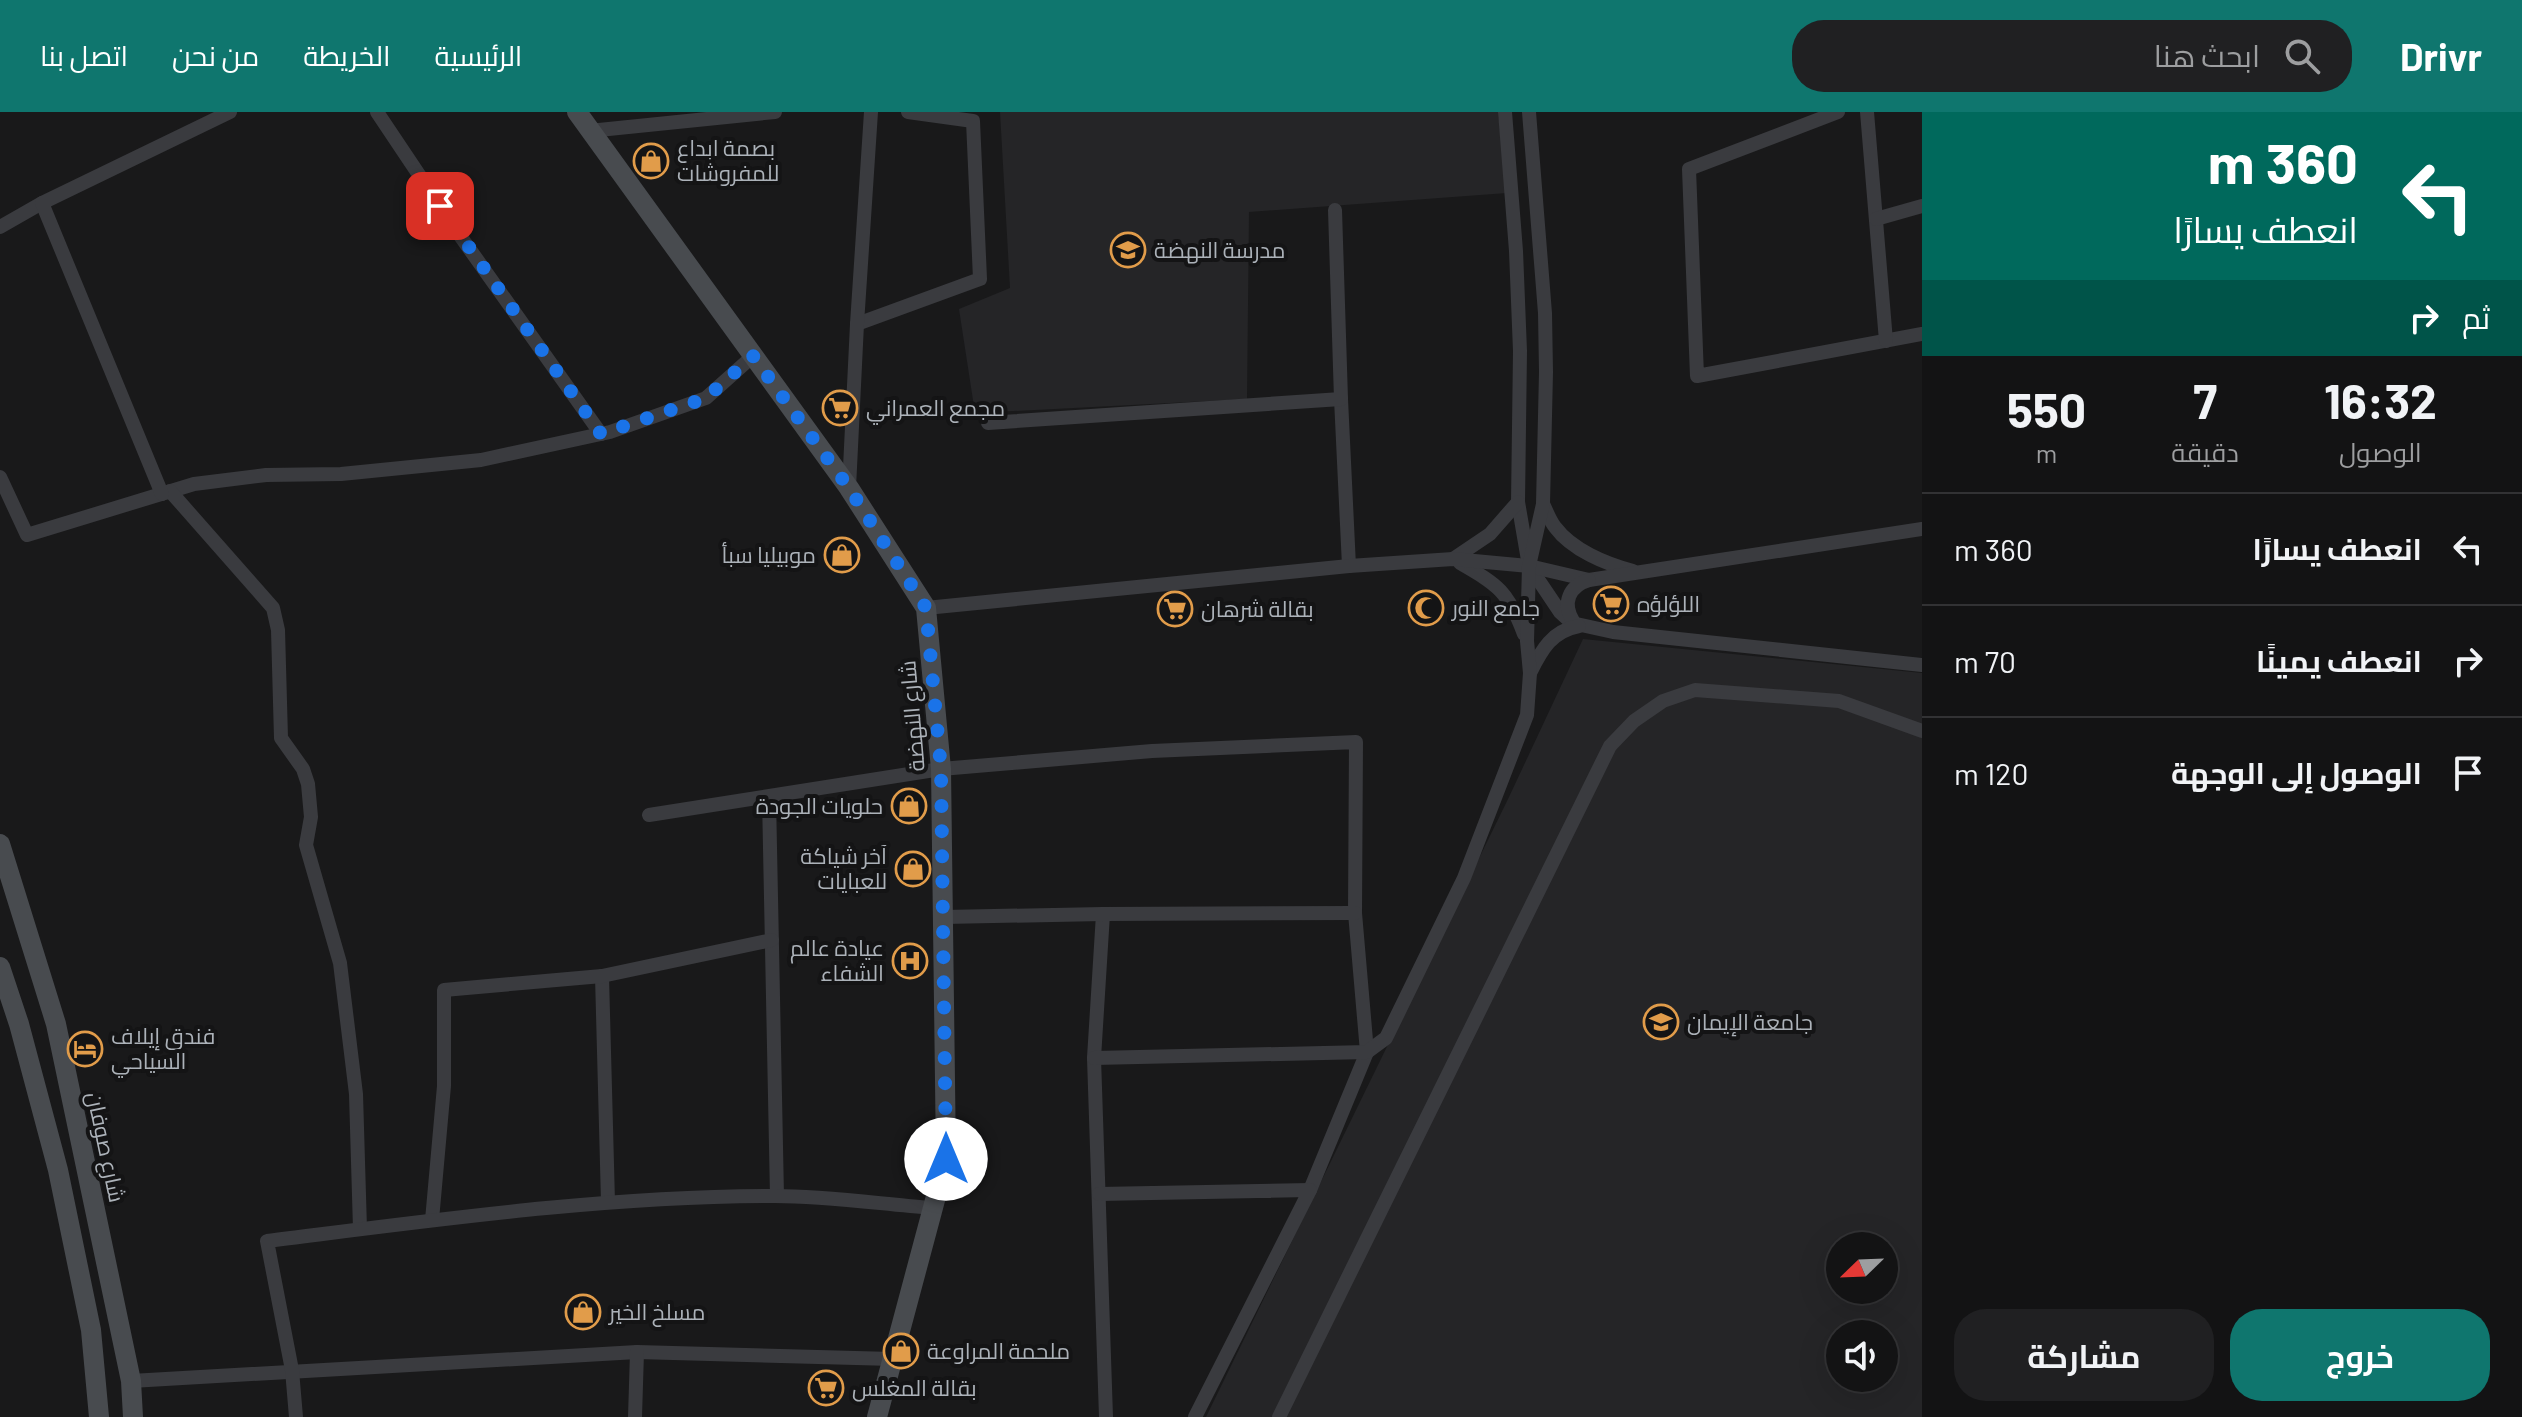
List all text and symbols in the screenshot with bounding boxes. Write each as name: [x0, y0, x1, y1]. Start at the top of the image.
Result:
search box: [1792, 20, 2352, 92]
text: Drivr: [2400, 33, 2482, 79]
icon: search: [2280, 34, 2324, 78]
text: ابحث هنا: [2154, 37, 2260, 73]
text: اتصل بنا: [40, 38, 128, 72]
text: من نحن: [172, 38, 259, 72]
text: الخريطة: [303, 38, 391, 72]
text: الرئيسية: [435, 38, 522, 72]
text: 360 m: [2208, 128, 2358, 195]
place label: بصمة ابداع للمفروشات: [677, 134, 779, 186]
shop icon: بصمة ابداع للمفروشات: [632, 142, 670, 180]
icon: left: [2386, 144, 2490, 248]
pin: [406, 172, 474, 240]
icon: arrive: [418, 184, 462, 228]
text: انعطف يسارًا: [2173, 207, 2358, 250]
school or university icon: مدرسة النهضة: [1109, 231, 1147, 269]
place label: مدرسة النهضة: [1154, 236, 1285, 264]
icon: right: [2402, 296, 2446, 340]
text: ثم: [2462, 299, 2490, 335]
text: 7: [2193, 371, 2217, 429]
text: 16:32: [2324, 371, 2437, 429]
text: 550: [2007, 380, 2086, 438]
supermarket icon: مجمع العمراني: [821, 389, 859, 427]
place label: مجمع العمراني: [866, 394, 1005, 425]
text: دقيقة: [2171, 436, 2239, 467]
text: الوصول: [2339, 436, 2422, 467]
text: m: [2036, 437, 2057, 468]
icon: left: [2446, 527, 2490, 571]
text: انعطف يسارًا: [2252, 530, 2422, 566]
text: 360 m: [1954, 531, 2033, 567]
shop icon: موبيليا سبأ: [823, 536, 861, 574]
place label: موبيليا سبأ: [722, 541, 816, 568]
supermarket icon: اللؤلؤه: [1592, 585, 1630, 623]
mosque icon: جامع النور: [1407, 589, 1445, 627]
supermarket icon: بقالة شرهان: [1156, 590, 1194, 628]
place label: اللؤلؤه: [1637, 590, 1700, 617]
place label: جامع النور: [1450, 594, 1540, 623]
place label: بقالة شرهان: [1201, 595, 1314, 622]
icon: right: [2446, 639, 2490, 683]
text: انعطف يمينًا: [2256, 642, 2422, 678]
text: 70 m: [1954, 643, 2016, 679]
street label: شارع النهضة: [893, 659, 932, 773]
icon: arrive: [2446, 751, 2490, 795]
text: الوصول إلى الوجهة: [2171, 754, 2422, 790]
text: 120 m: [1954, 755, 2028, 791]
shop icon: حلويات الجودة: [890, 787, 928, 825]
place label: حلويات الجودة: [756, 792, 883, 819]
place label: آخر شياكة للعبايات: [800, 842, 887, 893]
shop icon: آخر شياكة للعبايات: [894, 850, 932, 888]
place label: عيادة عالم الشفاء: [790, 934, 884, 985]
hospital icon: عيادة عالم الشفاء: [891, 942, 929, 980]
school or university icon: جامعة الإيمان: [1642, 1003, 1680, 1041]
place label: جامعة الإيمان: [1687, 1008, 1813, 1037]
place label: فندق إيلاف السياحي: [111, 1022, 215, 1078]
hotel icon: فندق إيلاف السياحي: [66, 1030, 104, 1068]
street label: شارع صوفان: [80, 1089, 131, 1205]
position arrow: [904, 1117, 988, 1201]
north arrow: [1826, 1232, 1898, 1304]
map controls: [1826, 1232, 1898, 1392]
shop icon: مسلخ الخير: [564, 1293, 602, 1331]
place label: مسلخ الخير: [607, 1298, 705, 1327]
button: مشاركة: [1954, 1309, 2214, 1401]
button: خروج: [2230, 1309, 2490, 1401]
button: sound: [1826, 1320, 1898, 1392]
shop icon: ملحمة المراوعة: [882, 1332, 920, 1370]
place label: ملحمة المراوعة: [927, 1337, 1070, 1364]
supermarket icon: بقالة المغلس: [807, 1369, 845, 1407]
place label: بقالة المغلس: [852, 1374, 977, 1402]

